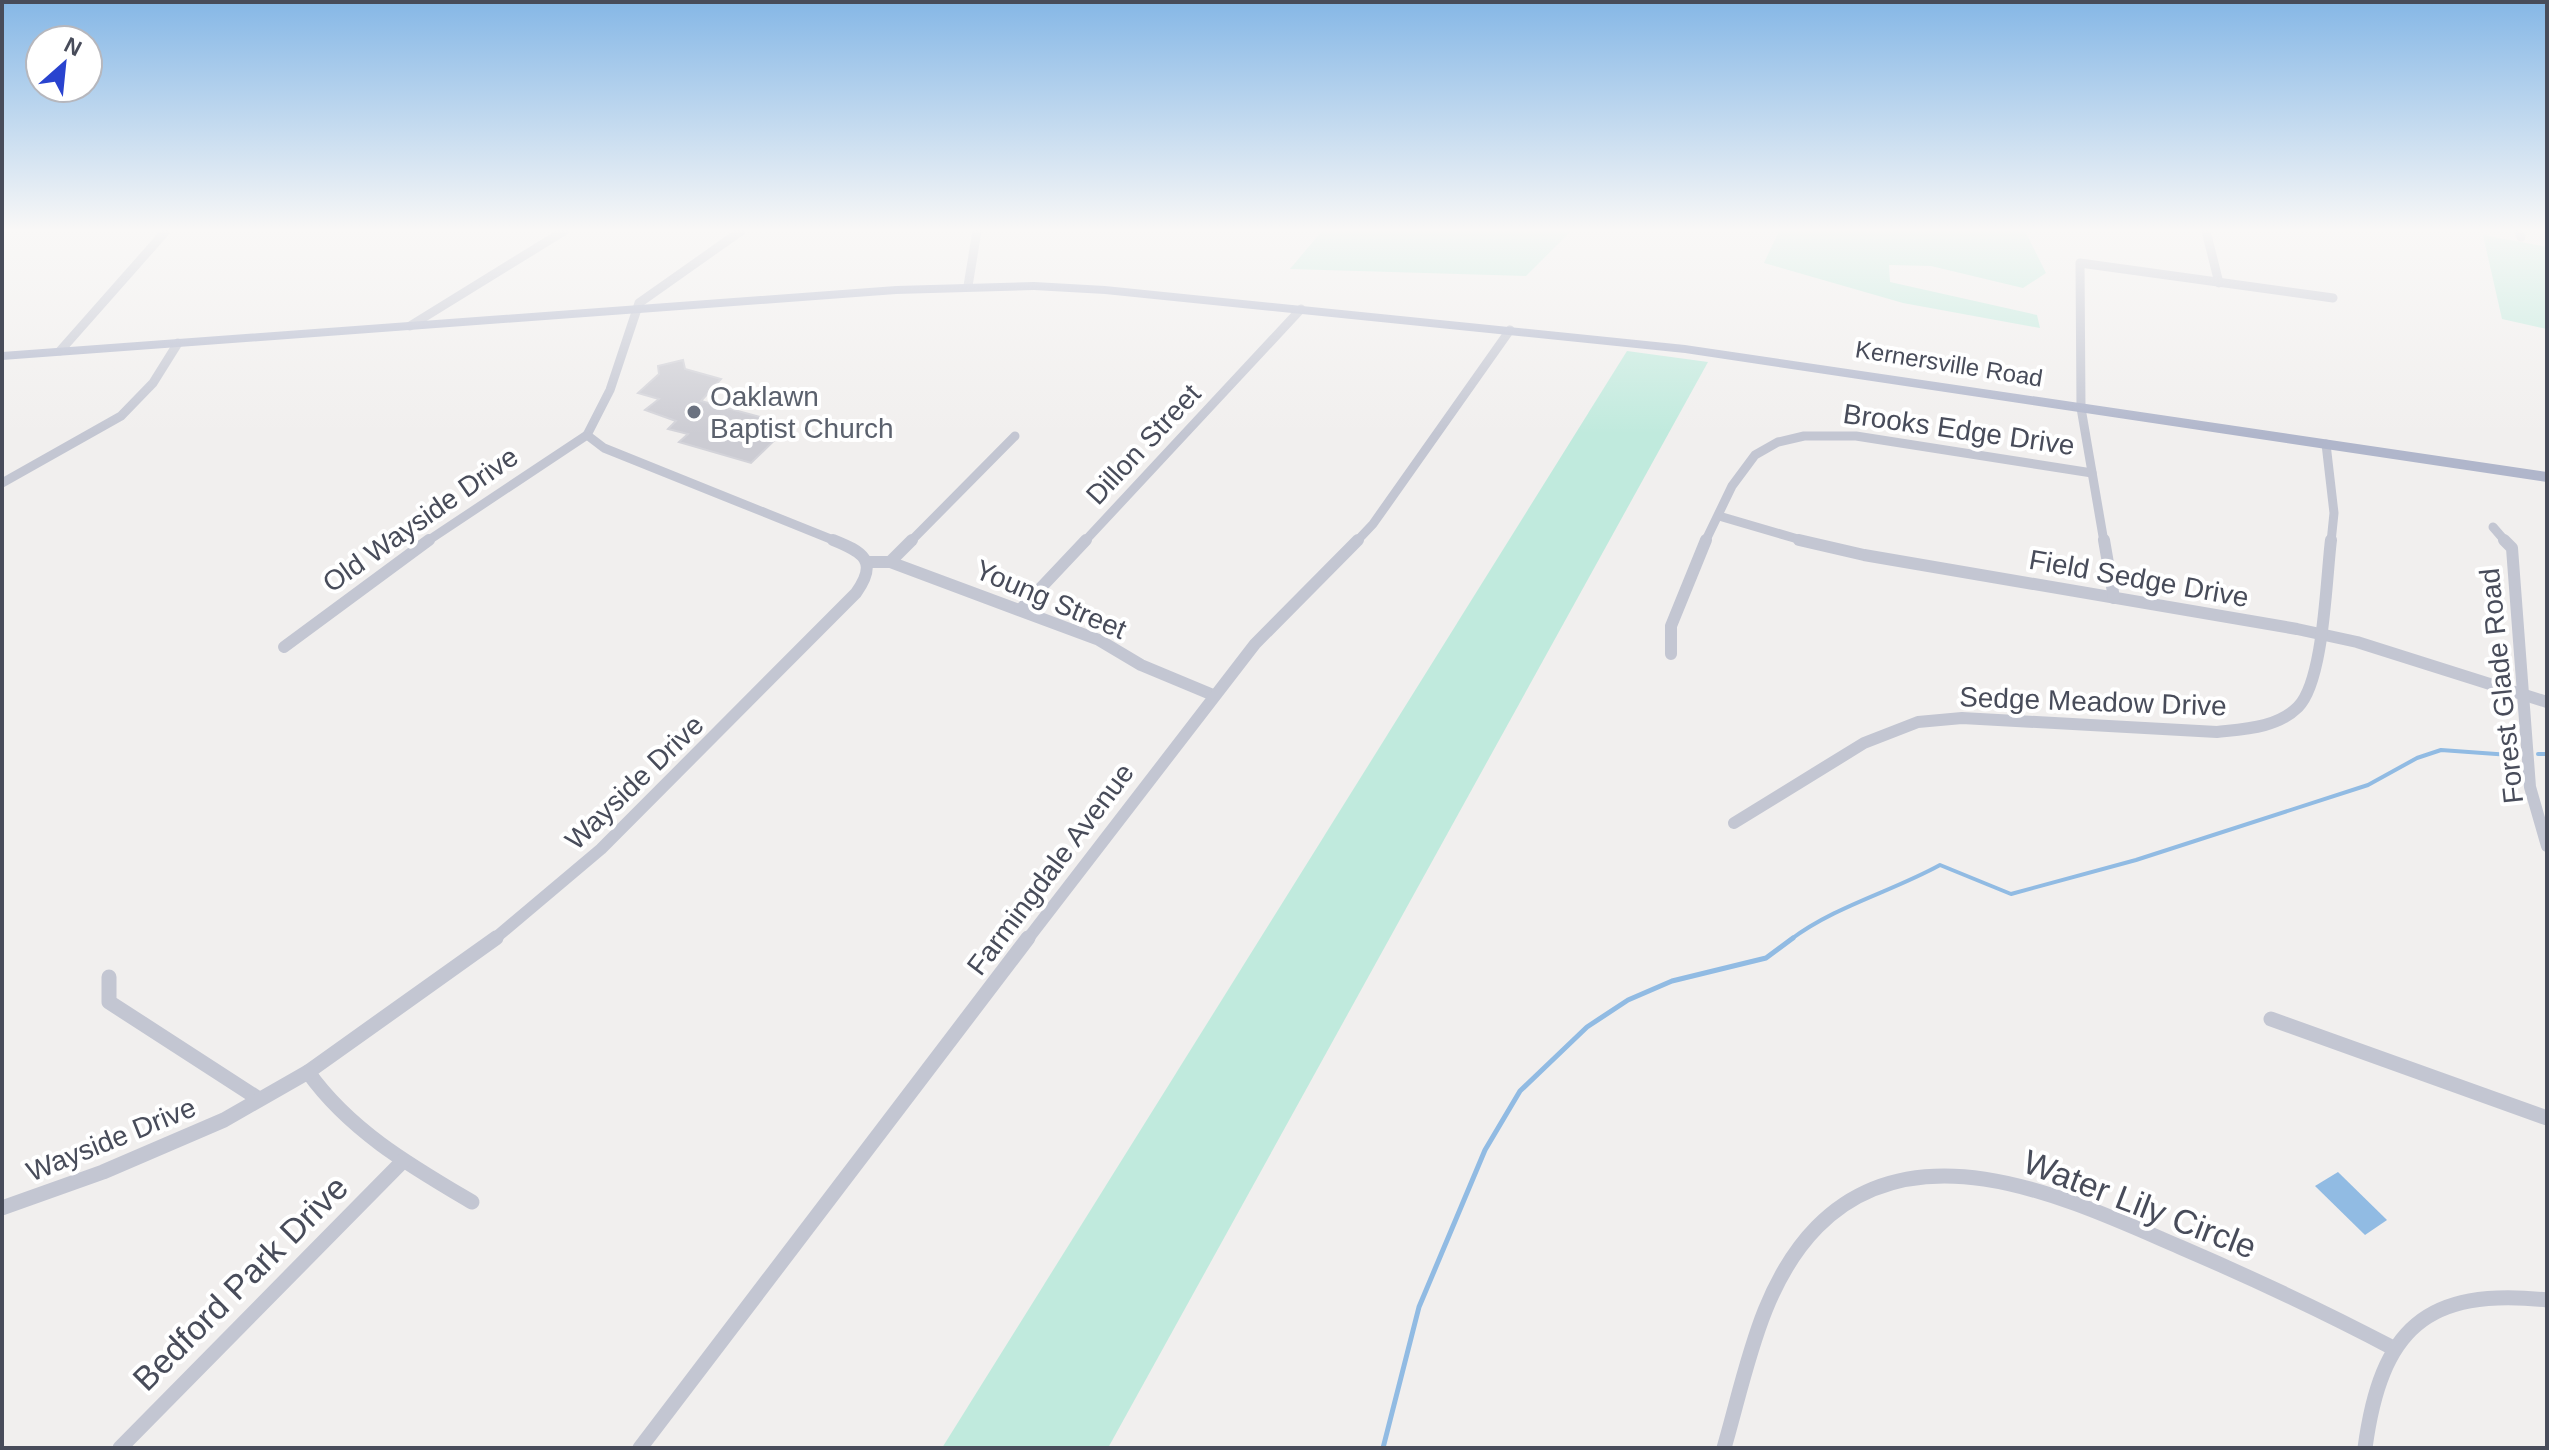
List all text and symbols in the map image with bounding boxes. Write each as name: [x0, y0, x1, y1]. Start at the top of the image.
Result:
north arrow: [24, 24, 104, 104]
text: N: [60, 32, 86, 61]
street label: Kernersville Road: [1853, 335, 2045, 392]
street label: Dillon Street: [1080, 378, 1207, 511]
place label: Oaklawn Baptist Church: [710, 381, 894, 444]
street label: Brooks Edge Drive: [1841, 398, 2077, 461]
marker: Oaklawn Baptist Church: [685, 403, 703, 421]
street label: Old Wayside Drive: [317, 441, 524, 598]
street label: Field Sedge Drive: [2027, 544, 2251, 613]
street label: Young Street: [971, 554, 1131, 645]
street label: Forest Glade Road: [2474, 567, 2529, 805]
street label: Sedge Meadow Drive: [1959, 681, 2227, 722]
street label: Wayside Drive: [559, 709, 710, 856]
street label: Farmingdale Avenue: [961, 758, 1140, 981]
street label: Wayside Drive: [22, 1091, 200, 1187]
street label: Water Lily Circle: [2018, 1142, 2262, 1266]
street label: Bedford Park Drive: [125, 1168, 355, 1398]

